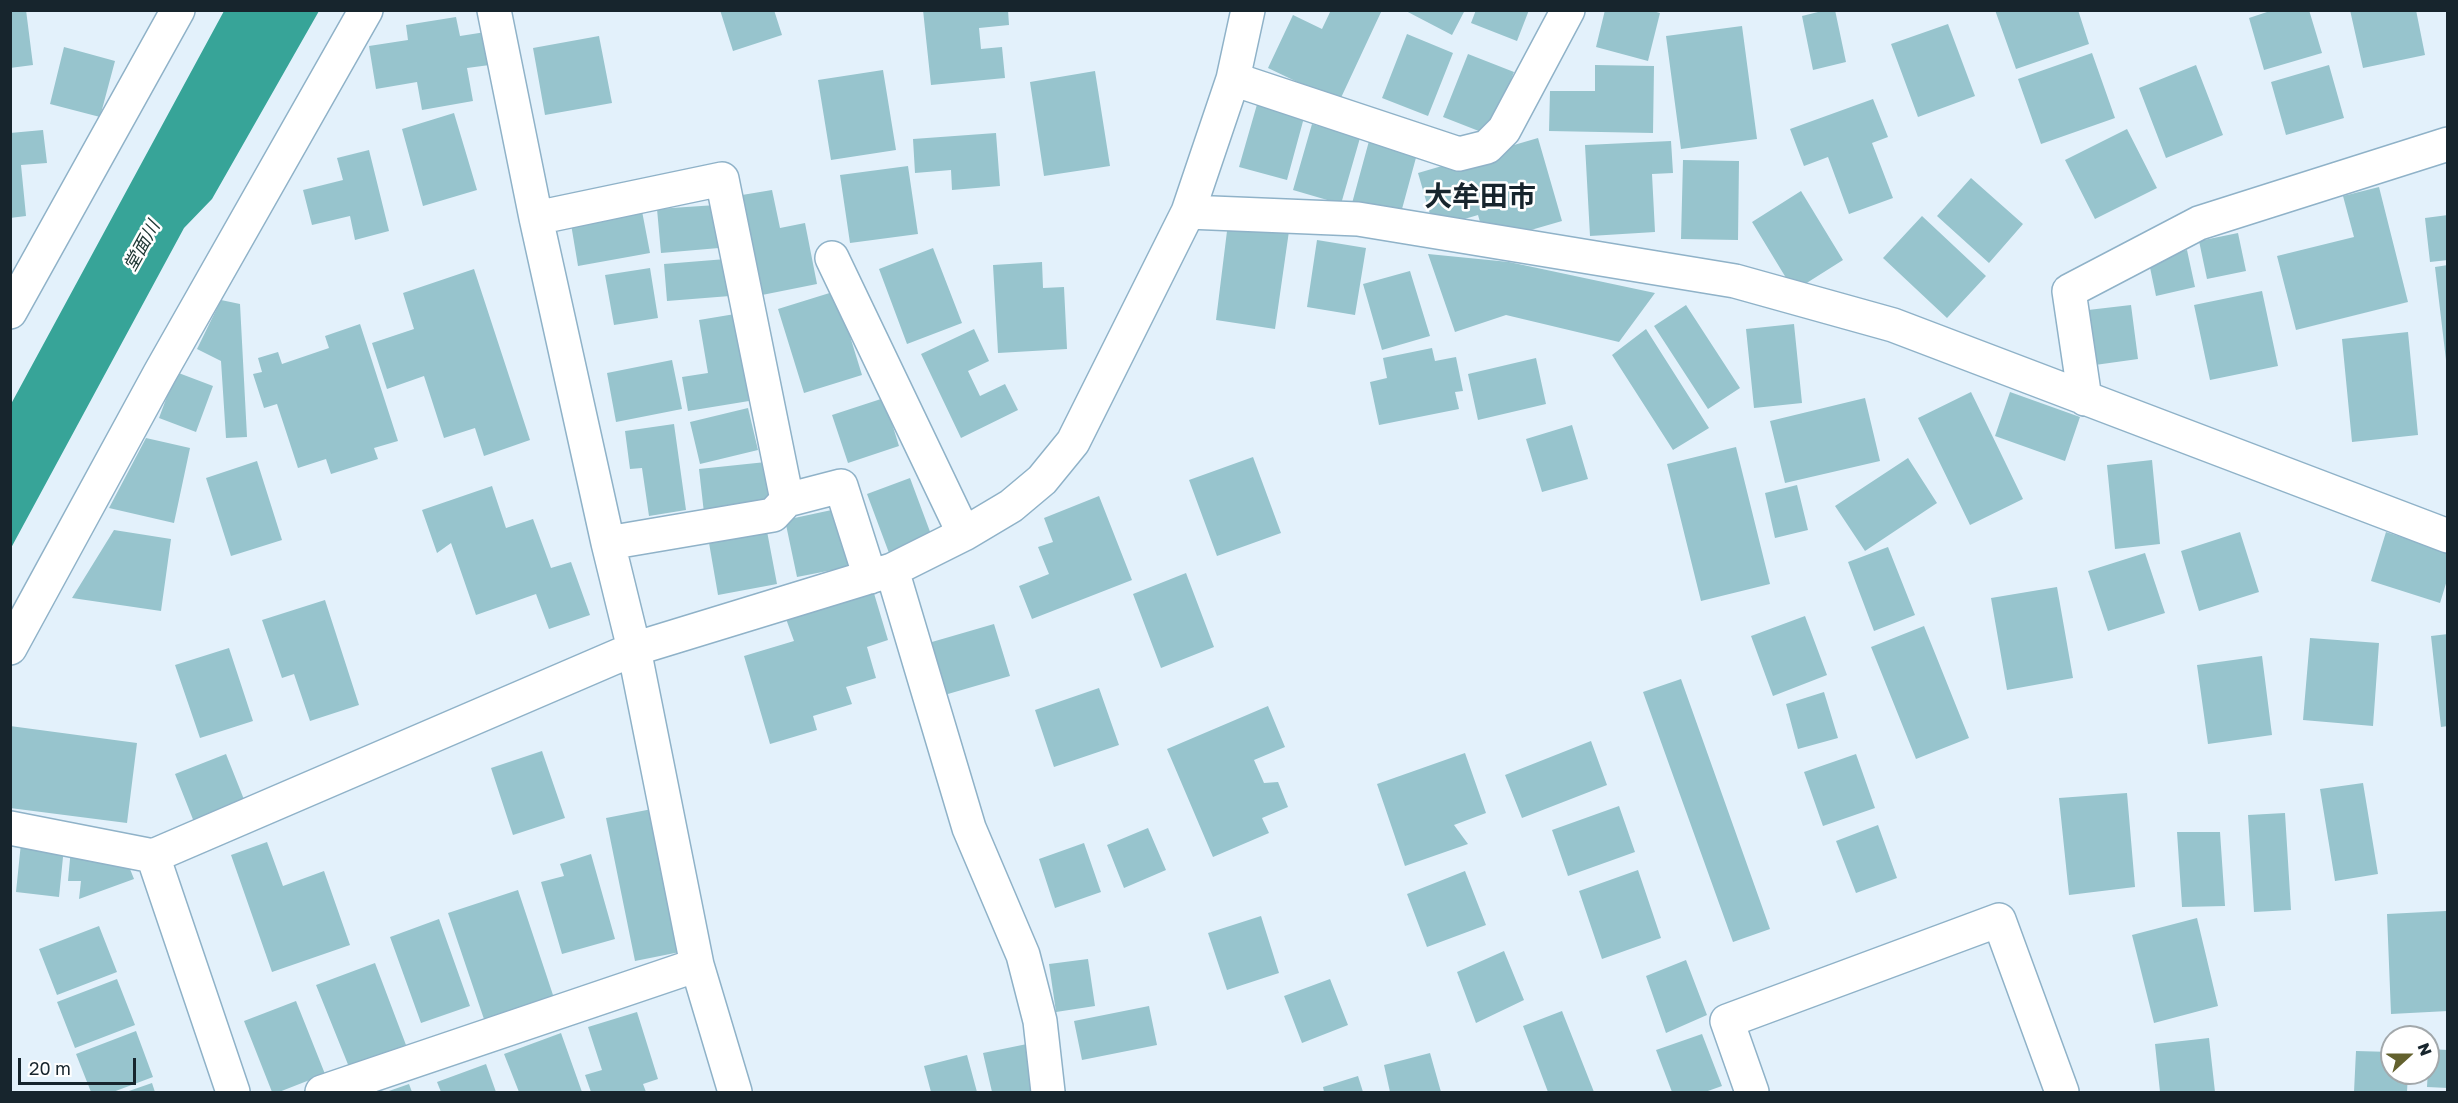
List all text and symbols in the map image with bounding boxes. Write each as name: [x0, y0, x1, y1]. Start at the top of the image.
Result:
district label: 大牟田市: [1424, 180, 1536, 214]
water label: 堂面川: [119, 217, 165, 275]
north arrow: [2380, 1025, 2440, 1085]
text: N: [2413, 1040, 2436, 1059]
scale bar: [21, 1046, 140, 1084]
text: 20 m: [29, 1057, 71, 1079]

